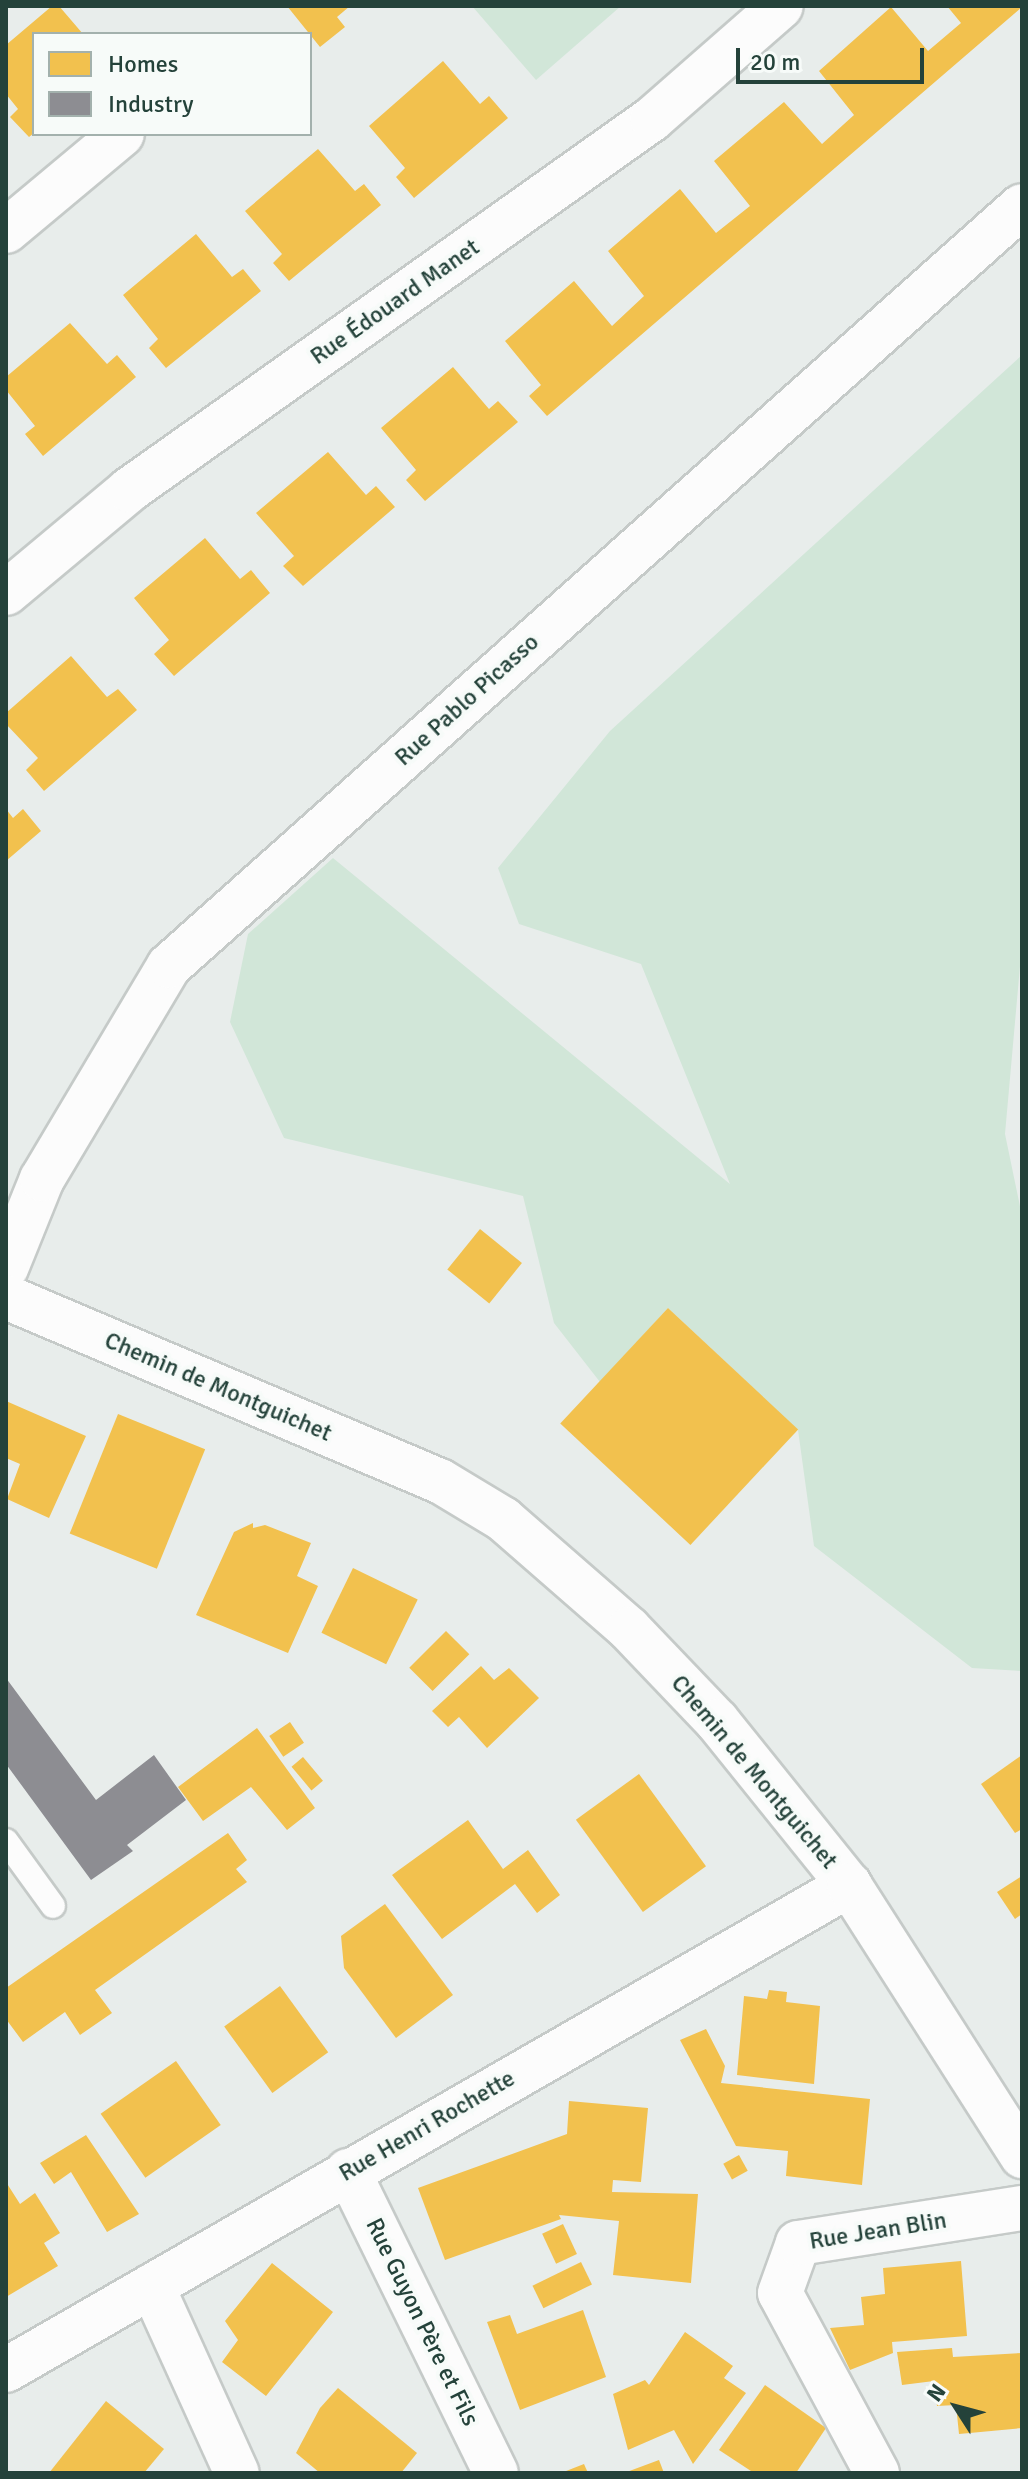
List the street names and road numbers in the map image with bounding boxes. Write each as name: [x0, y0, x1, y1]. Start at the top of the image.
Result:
street label: Rue Édouard Manet: [305, 233, 485, 371]
street label: Rue Pablo Picasso: [389, 628, 545, 772]
street label: Chemin de Montguichet: [100, 1326, 336, 1448]
street label: Chemin de Montguichet: [665, 1669, 843, 1875]
street label: Rue Henri Rochette: [334, 2064, 520, 2188]
street label: Rue Jean Blin: [807, 2206, 949, 2256]
street label: Rue Guyon Père et Fils: [359, 2213, 485, 2431]

